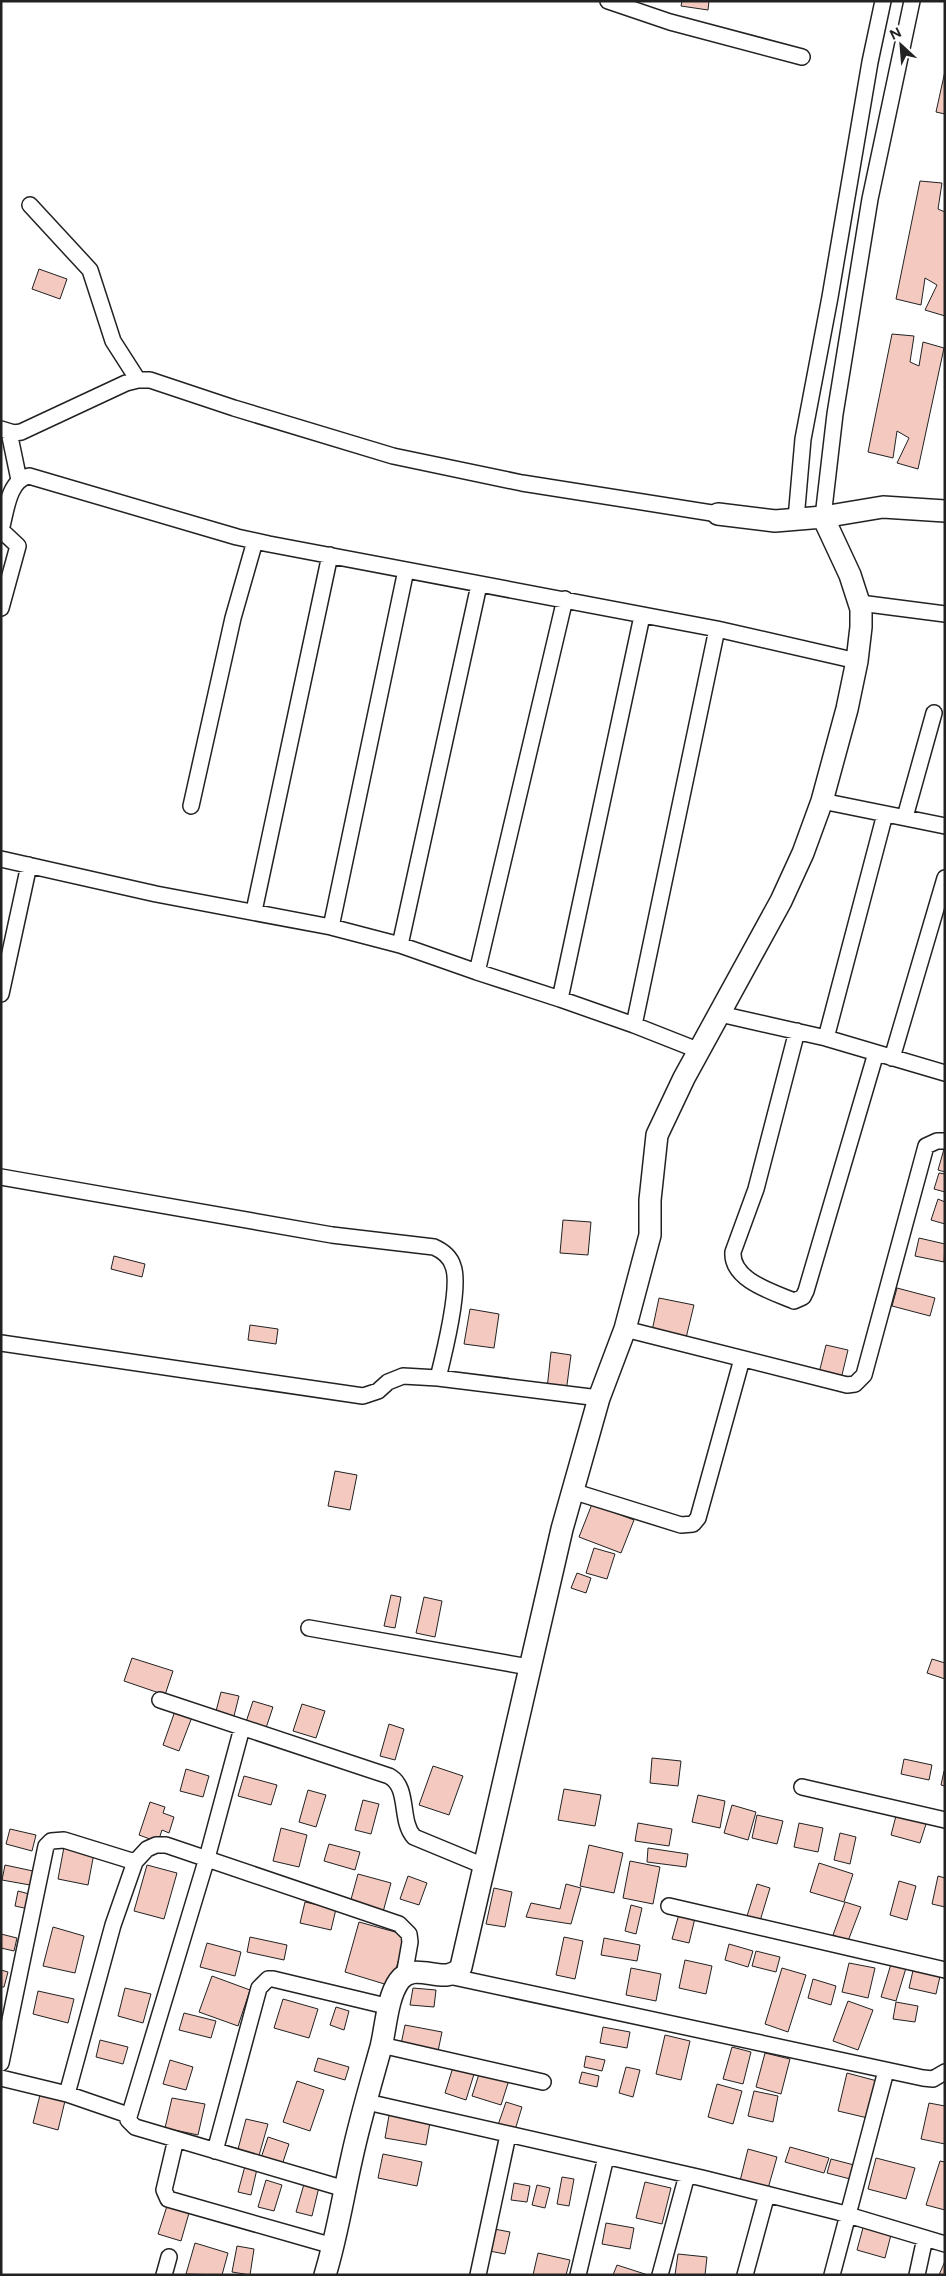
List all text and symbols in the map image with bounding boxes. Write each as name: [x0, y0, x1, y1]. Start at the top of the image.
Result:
north arrow: [876, 20, 926, 70]
text: N: [887, 24, 904, 44]

